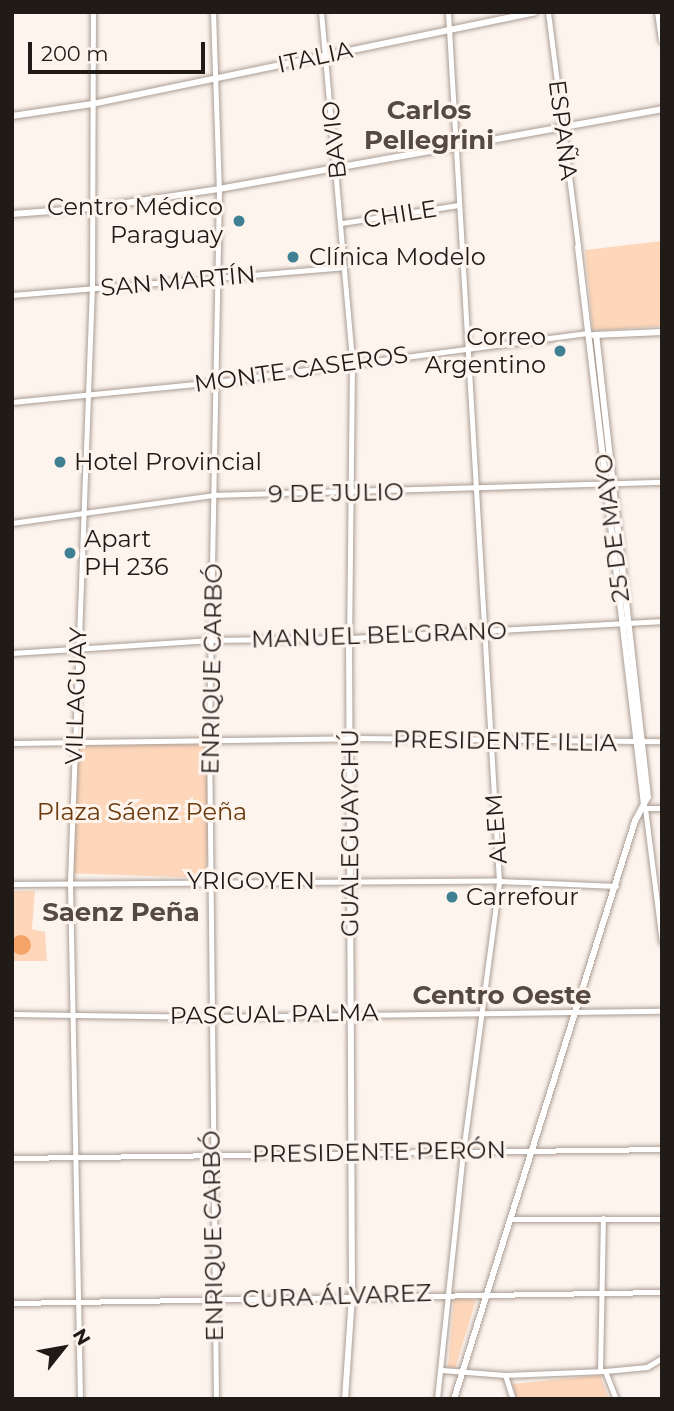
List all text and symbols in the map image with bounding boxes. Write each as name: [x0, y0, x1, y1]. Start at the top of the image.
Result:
scale bar: [32, 28, 208, 72]
street label: ITALIA: [275, 35, 355, 79]
text: 200 m: [41, 41, 108, 66]
street label: ESPAÑA: [543, 78, 583, 182]
district label: Carlos Pellegrini: [364, 95, 494, 156]
street label: BAVIO: [316, 100, 352, 180]
place label: Centro Médico Paraguay: [47, 193, 223, 249]
street label: CHILE: [361, 194, 439, 234]
marker: Centro Médico Paraguay: [229, 211, 249, 231]
place label: Clínica Modelo: [309, 243, 486, 271]
marker: Clínica Modelo: [283, 247, 303, 267]
street label: SAN MARTÍN: [99, 260, 257, 302]
place label: Correo Argentino: [425, 323, 546, 379]
street label: MONTE CASEROS: [192, 340, 410, 398]
marker: Correo Argentino: [552, 343, 568, 359]
place label: Hotel Provincial: [74, 448, 262, 476]
street label: 25 DE MAYO: [589, 452, 635, 604]
marker: Hotel Provincial: [52, 454, 68, 470]
street label: 9 DE JULIO: [268, 477, 404, 509]
place label: Apart PH 236: [84, 525, 169, 581]
marker: Apart PH 236: [62, 545, 78, 561]
street label: ENRIQUE CARBÓ: [196, 563, 228, 775]
street label: MANUEL BELGRANO: [251, 616, 507, 654]
street label: VILLAGUAY: [59, 627, 93, 765]
street label: PRESIDENTE ILLIA: [393, 725, 617, 757]
street label: GUALEGUAYCHÚ: [336, 729, 364, 937]
street label: ALEM: [479, 793, 513, 865]
park label: Plaza Sáenz Peña: [37, 798, 247, 826]
street label: YRIGOYEN: [187, 867, 315, 895]
place label: Carrefour: [466, 883, 579, 911]
marker: Carrefour: [444, 889, 460, 905]
district label: Saenz Peña: [42, 897, 200, 929]
district label: Centro Oeste: [413, 980, 591, 1012]
street label: PASCUAL PALMA: [169, 998, 379, 1030]
street label: ENRIQUE CARBÓ: [197, 1130, 229, 1342]
street label: PRESIDENTE PERÓN: [252, 1135, 506, 1169]
street label: CURA ÁLVAREZ: [242, 1278, 432, 1314]
north arrow: [28, 1313, 98, 1383]
text: N: [68, 1324, 95, 1349]

